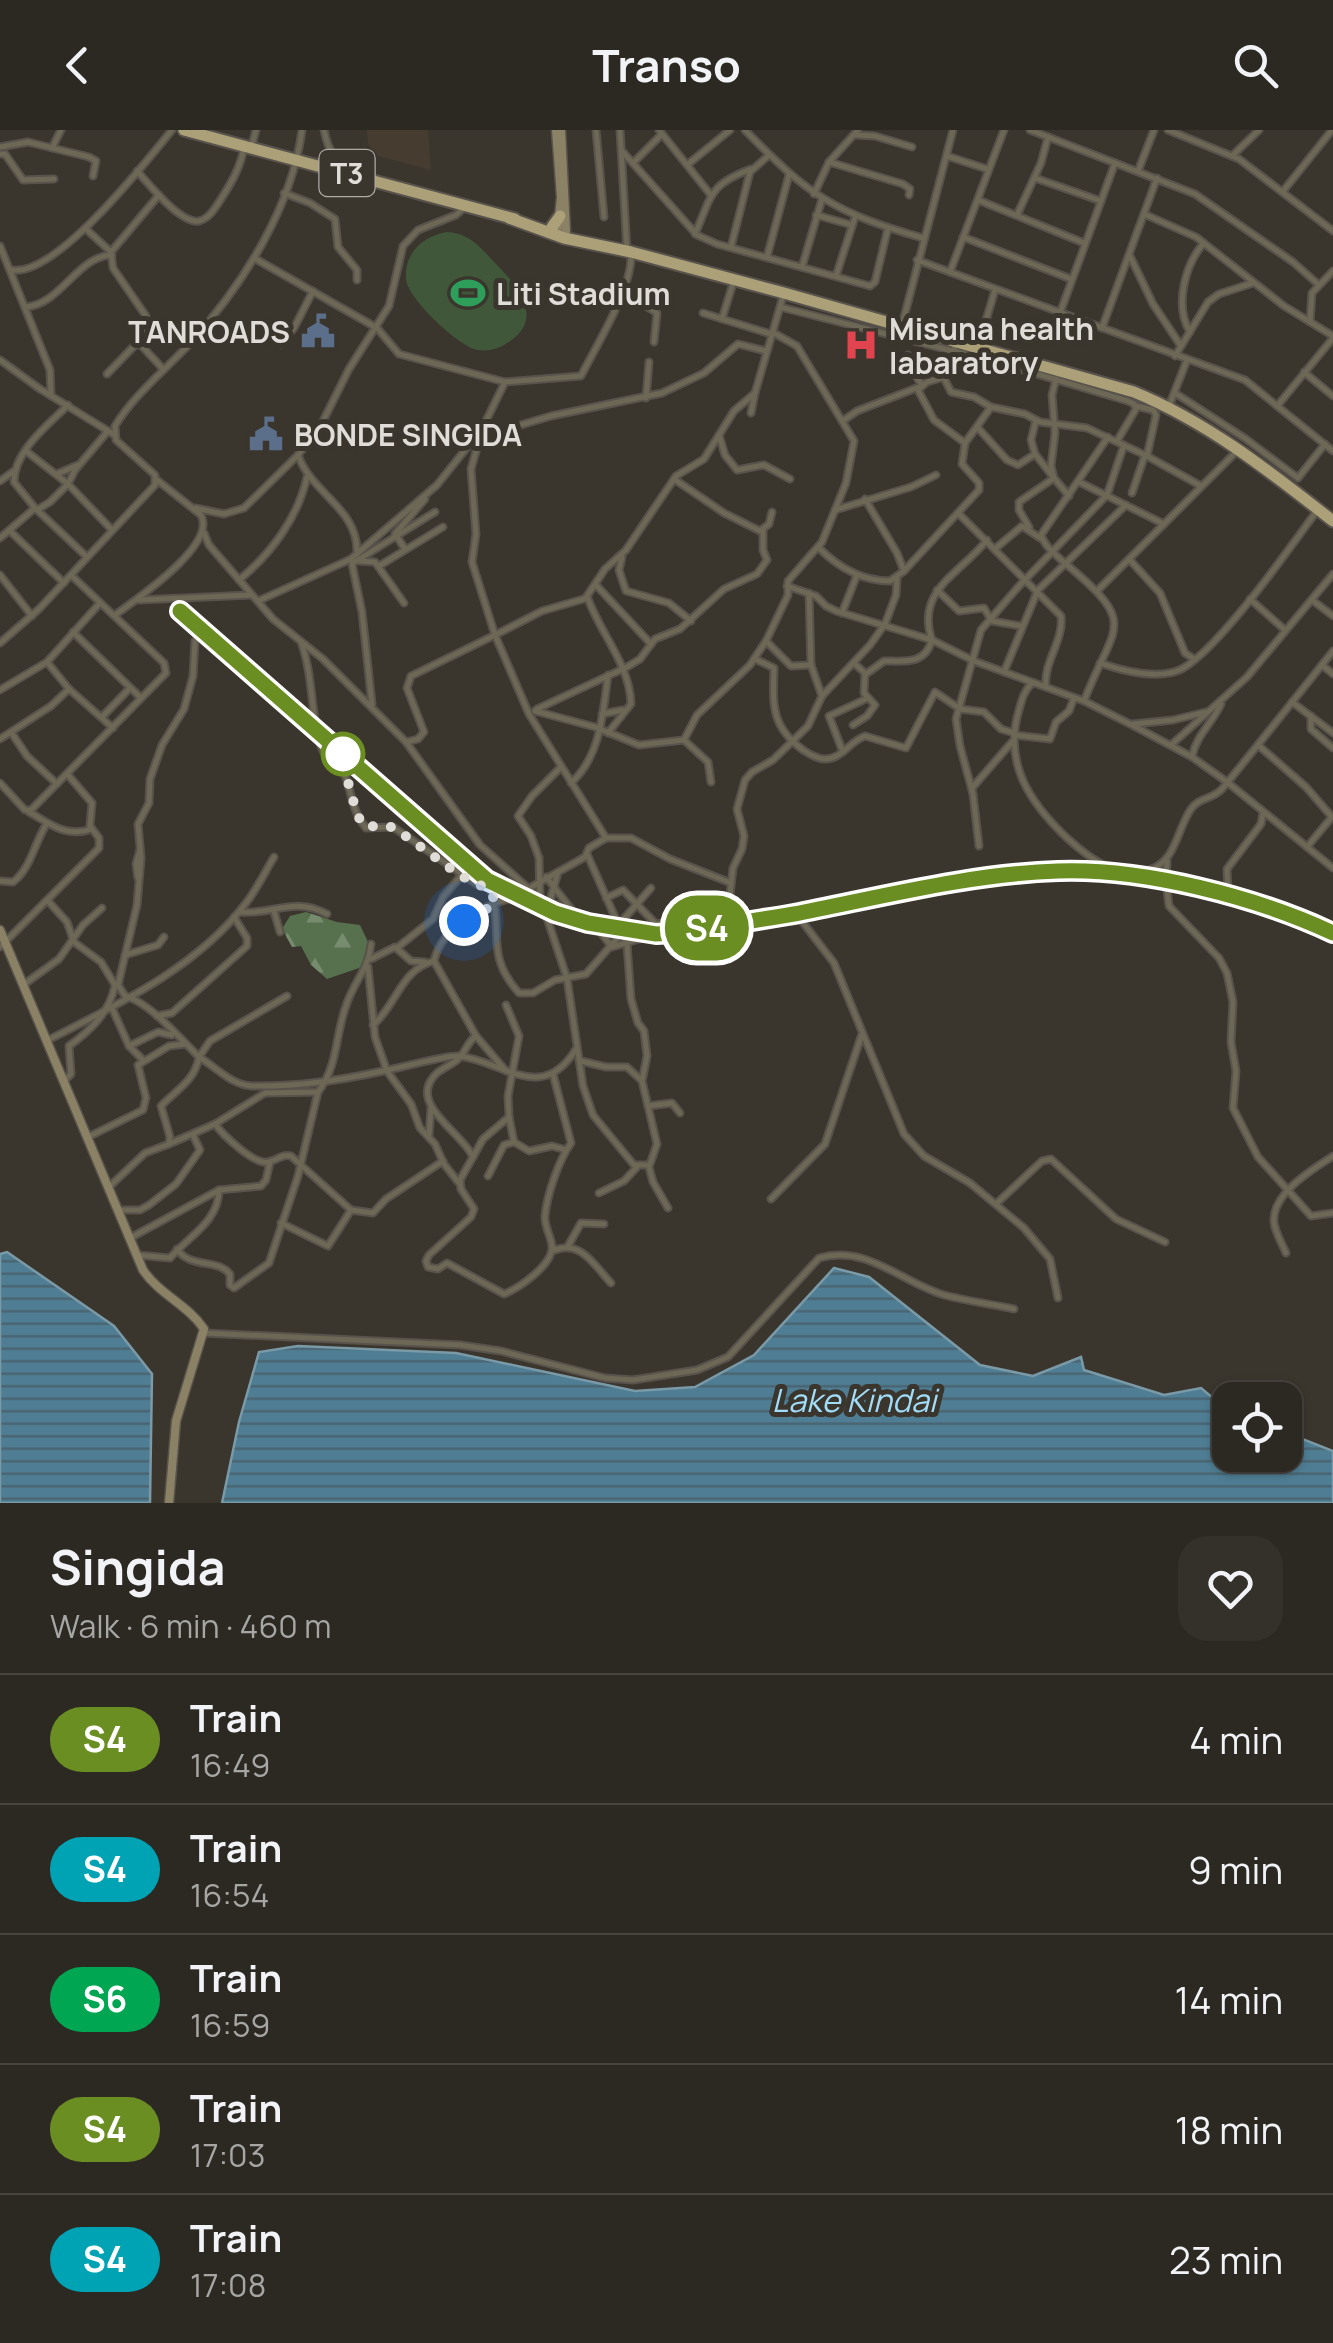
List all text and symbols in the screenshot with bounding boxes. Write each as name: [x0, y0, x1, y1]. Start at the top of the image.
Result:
text: Transo: [592, 34, 741, 96]
icon: back: [50, 38, 105, 93]
icon: search: [1228, 38, 1283, 93]
road number: T3: [320, 150, 374, 196]
place label: Liti Stadium: [496, 273, 670, 314]
sports icon: Liti Stadium: [449, 274, 487, 312]
place label: Misuna health labaratory: [889, 308, 1094, 383]
place label: TANROADS: [128, 311, 290, 352]
public building icon: TANROADS: [299, 312, 337, 350]
hospital icon: Misuna health labaratory: [842, 326, 880, 364]
place label: BONDE SINGIDA: [294, 414, 522, 455]
public building icon: BONDE SINGIDA: [247, 415, 285, 453]
unlabelled marker: [322, 733, 364, 775]
your location: [439, 896, 489, 946]
line badge: S4: [662, 896, 752, 960]
text: S4: [685, 904, 729, 952]
water label: Lake Kindai: [772, 1378, 940, 1422]
map controls: [1212, 1382, 1302, 1472]
button: locate: [1212, 1382, 1302, 1472]
text: Singida: [50, 1534, 225, 1599]
button: heart: [1178, 1536, 1283, 1641]
text: Walk · 6 min · 460 m: [50, 1604, 331, 1648]
text: Train: [190, 1691, 282, 1743]
text: 4 min: [1189, 1713, 1283, 1765]
text: S4: [83, 1715, 127, 1763]
text: 16:49: [190, 1743, 270, 1787]
text: Train: [190, 1821, 282, 1873]
text: 9 min: [1188, 1843, 1283, 1895]
text: S4: [83, 1845, 127, 1893]
text: 16:54: [190, 1873, 269, 1917]
text: Train: [190, 1951, 282, 2003]
text: 14 min: [1175, 1973, 1283, 2025]
text: S6: [83, 1975, 127, 2023]
text: 16:59: [190, 2003, 270, 2047]
text: Train: [190, 2081, 282, 2133]
text: 18 min: [1175, 2103, 1283, 2155]
text: S4: [83, 2105, 127, 2153]
text: 17:03: [190, 2133, 265, 2177]
text: Train: [190, 2211, 282, 2263]
text: 23 min: [1169, 2233, 1283, 2285]
text: S4: [83, 2235, 127, 2283]
text: 17:08: [190, 2263, 266, 2307]

